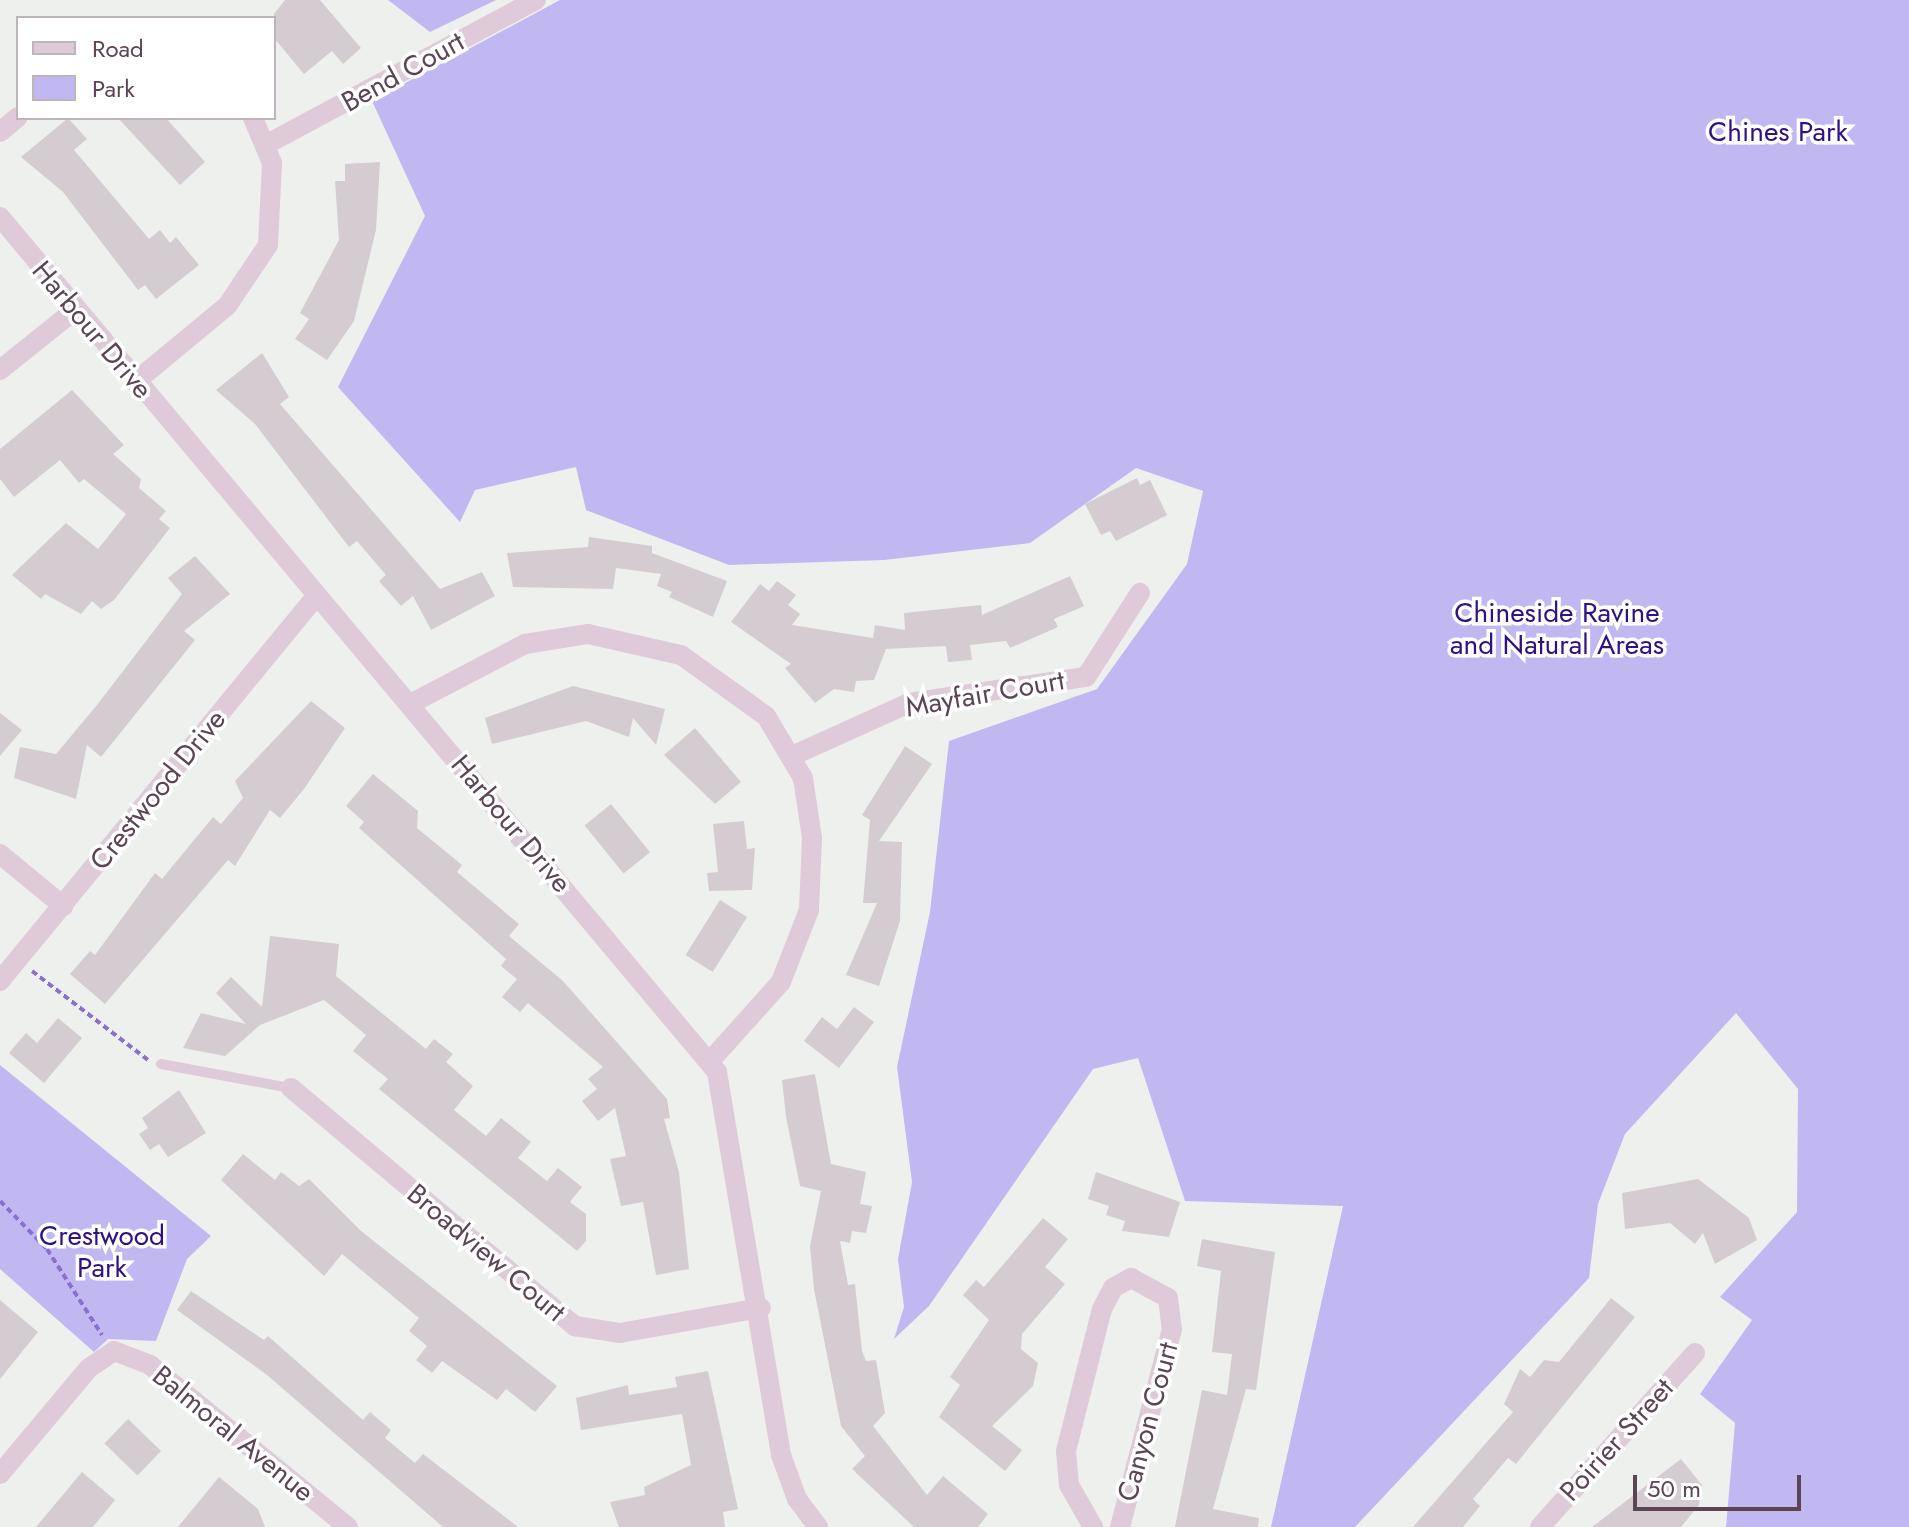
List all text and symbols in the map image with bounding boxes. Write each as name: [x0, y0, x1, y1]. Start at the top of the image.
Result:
legend: [16, 16, 276, 120]
street label: Bend Court: [336, 25, 470, 119]
text: Road: [92, 31, 144, 66]
text: Park: [92, 71, 135, 106]
park label: Chines Park: [1708, 115, 1848, 149]
street label: Harbour Drive: [25, 254, 159, 406]
park label: Chineside Ravine and Natural Areas: [1450, 596, 1664, 662]
street label: Mayfair Court: [903, 664, 1067, 724]
street label: Crestwood Drive: [83, 703, 233, 877]
street label: Harbour Drive: [444, 748, 578, 900]
street label: Broadview Court: [400, 1177, 572, 1329]
park label: Crestwood Park: [39, 1219, 165, 1285]
street label: Canyon Court: [1111, 1339, 1185, 1505]
street label: Balmoral Avenue: [146, 1359, 320, 1509]
street label: Poirier Street: [1553, 1372, 1681, 1508]
scale bar: [1637, 1459, 1805, 1509]
text: 50 m: [1647, 1471, 1701, 1506]

